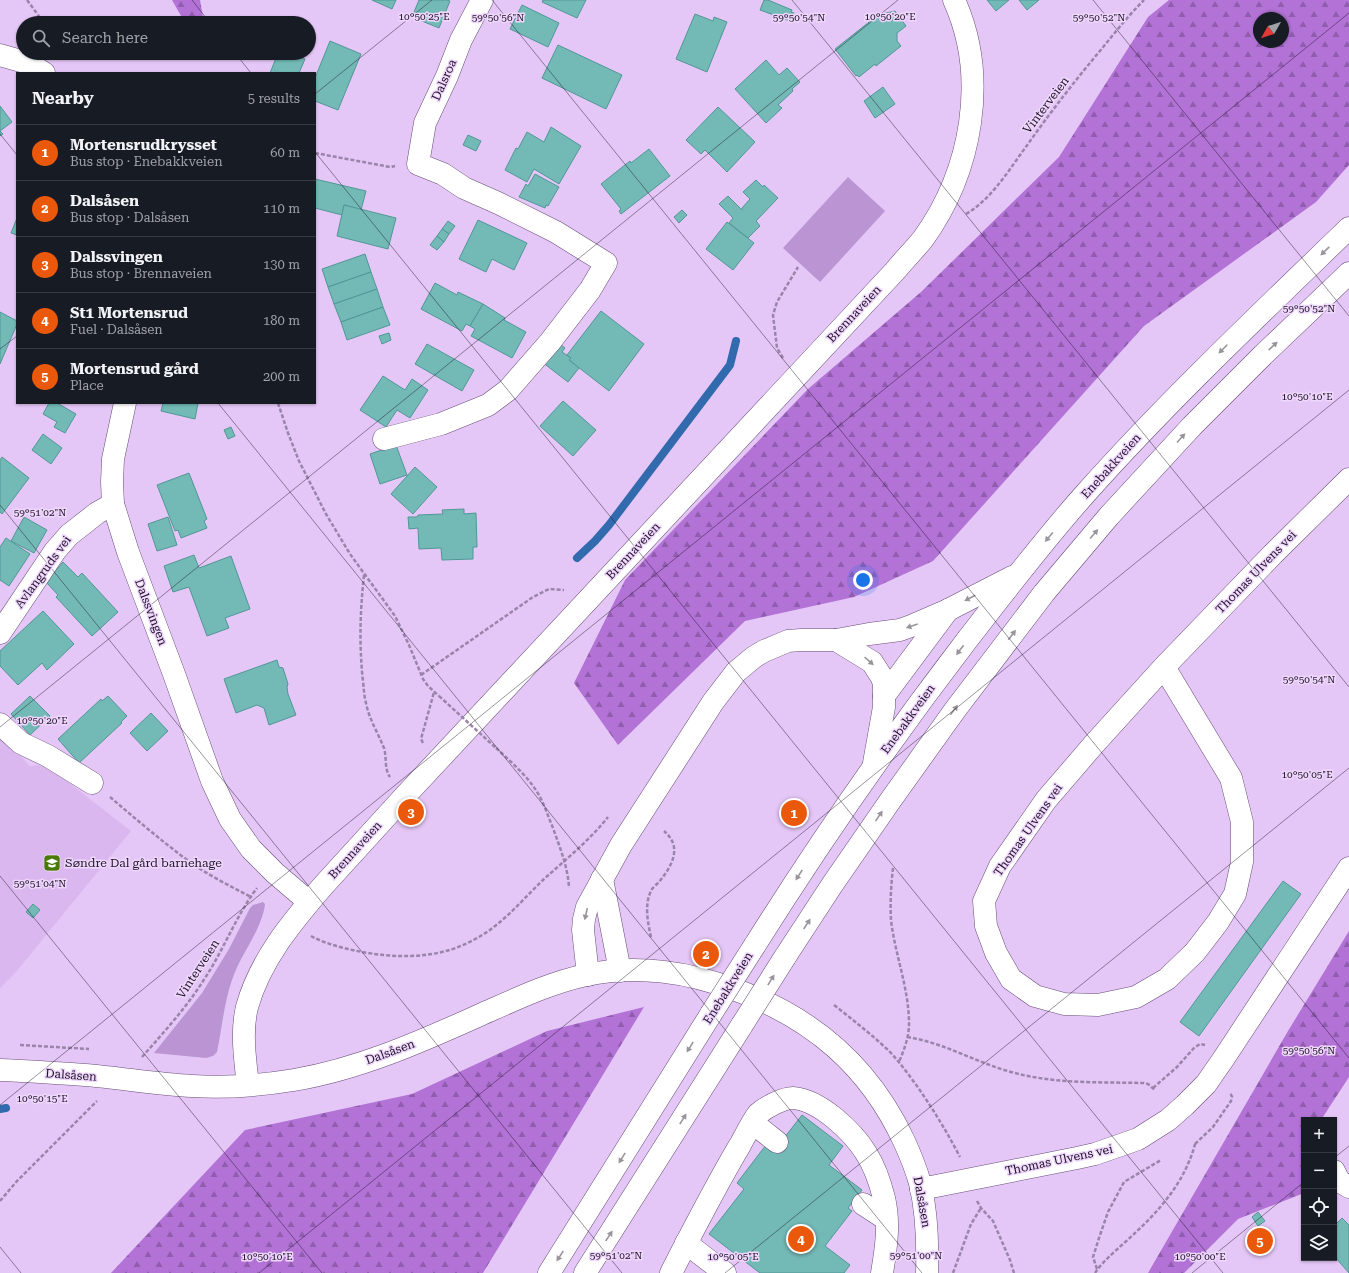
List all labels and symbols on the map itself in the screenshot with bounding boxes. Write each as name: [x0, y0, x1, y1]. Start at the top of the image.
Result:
text: 10°50'25"E: [398, 11, 450, 22]
text: 10°50'20"E: [864, 11, 916, 22]
text: 59°50'56"N: [472, 12, 524, 23]
text: 59°50'54"N: [773, 12, 825, 23]
text: 59°50'52"N: [1073, 12, 1125, 23]
north arrow: [1253, 12, 1289, 48]
street label: Dalsroa: [429, 57, 459, 103]
street label: Vinterveien: [1020, 74, 1072, 136]
one-way arrow: [1320, 246, 1330, 256]
street label: Brennaveien: [824, 283, 884, 345]
text: 59°50'52"N: [1283, 303, 1335, 314]
one-way arrow: [1268, 341, 1278, 350]
one-way arrow: [1218, 344, 1228, 354]
text: 10°50'10"E: [1281, 391, 1333, 402]
street label: Enebakkveien: [1078, 431, 1144, 501]
one-way arrow: [1177, 432, 1186, 443]
text: 59°51'02"N: [14, 507, 66, 518]
street label: Brennaveien: [603, 520, 663, 582]
street label: Thomas Ulvens vei: [1213, 528, 1299, 616]
one-way arrow: [1089, 529, 1098, 539]
one-way arrow: [1044, 532, 1053, 542]
street label: Avlangruds vei: [12, 533, 74, 611]
your location: [853, 570, 873, 590]
street label: Dalssvingen: [132, 577, 170, 647]
one-way arrow: [965, 595, 976, 602]
one-way arrow: [906, 623, 918, 629]
one-way arrow: [1008, 630, 1016, 640]
one-way arrow: [955, 644, 964, 655]
one-way arrow: [864, 656, 874, 665]
text: 59°50'54"N: [1283, 674, 1335, 685]
street label: Enebakkveien: [878, 681, 938, 756]
one-way arrow: [950, 705, 959, 716]
text: 10°50'20"E: [16, 715, 68, 726]
text: 10°50'05"E: [1281, 769, 1333, 780]
street label: Thomas Ulvens vei: [991, 781, 1065, 879]
pin: 3: [398, 797, 424, 827]
pin: 1: [781, 798, 807, 828]
one-way arrow: [875, 811, 883, 822]
street label: Brennaveien: [326, 818, 385, 882]
school or university icon: Søndre Dal gård barnehage: [42, 853, 62, 873]
place label: Søndre Dal gård barnehage: [65, 856, 222, 870]
one-way arrow: [795, 870, 803, 880]
text: 59°51'04"N: [14, 878, 66, 889]
one-way arrow: [582, 908, 588, 920]
one-way arrow: [803, 918, 810, 930]
street label: Vinterveien: [174, 937, 222, 1001]
pin: 2: [693, 939, 719, 969]
street label: Enebakkveien: [700, 949, 756, 1027]
one-way arrow: [767, 974, 774, 986]
street label: Dalsåsen: [363, 1037, 417, 1067]
one-way arrow: [687, 1041, 694, 1053]
text: 59°50'56"N: [1283, 1045, 1335, 1056]
street label: Dalsåsen: [45, 1066, 97, 1084]
text: 10°50'15"E: [16, 1093, 68, 1104]
one-way arrow: [679, 1114, 687, 1125]
street label: Thomas Ulvens vei: [1004, 1142, 1114, 1178]
one-way arrow: [618, 1152, 625, 1163]
street label: Dalsåsen: [911, 1175, 933, 1229]
pin: 4: [788, 1224, 814, 1254]
pin: 5: [1247, 1226, 1273, 1256]
one-way arrow: [605, 1231, 613, 1241]
text: 59°51'02"N: [590, 1250, 642, 1261]
text: 59°51'00"N: [890, 1250, 942, 1261]
text: 10°50'10"E: [241, 1251, 293, 1262]
one-way arrow: [556, 1251, 564, 1261]
text: 10°50'05"E: [707, 1251, 759, 1262]
text: 10°50'00"E: [1174, 1251, 1226, 1262]

